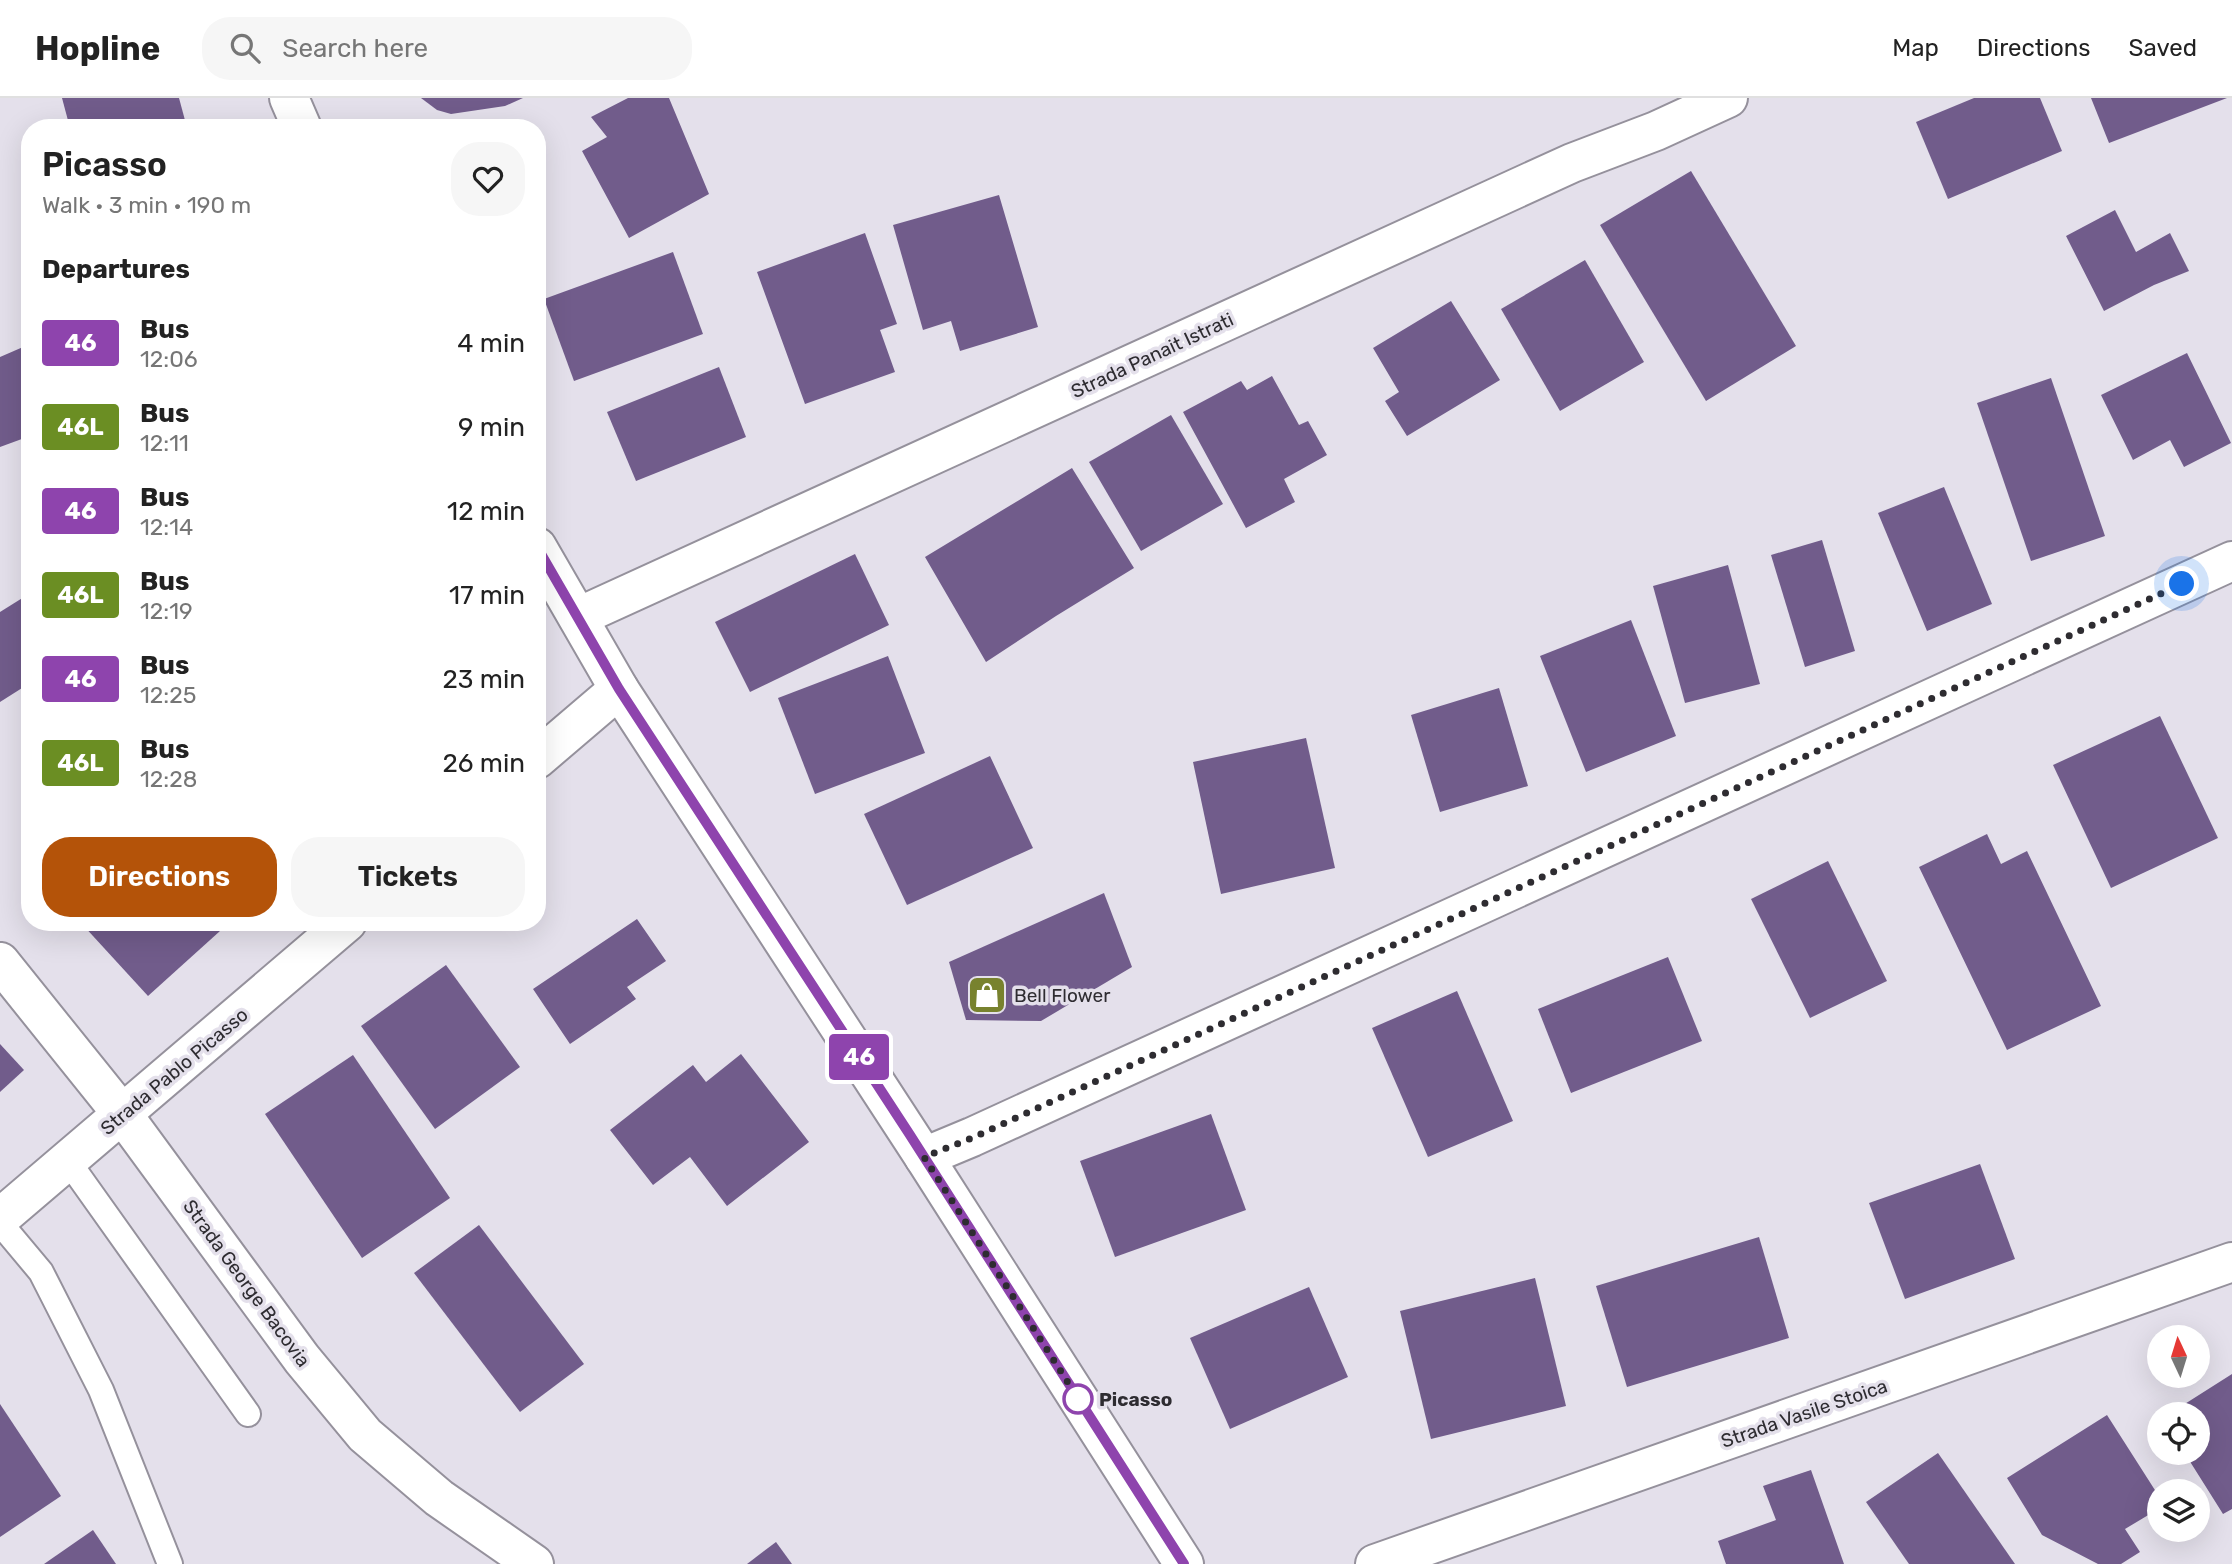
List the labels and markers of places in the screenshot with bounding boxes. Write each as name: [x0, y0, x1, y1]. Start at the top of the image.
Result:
shop icon: Bell Flower: [966, 974, 1008, 1016]
place label: Bell Flower: [1014, 984, 1111, 1007]
marker: Picasso: [1063, 1384, 1093, 1414]
place label: Picasso: [1099, 1388, 1172, 1411]

